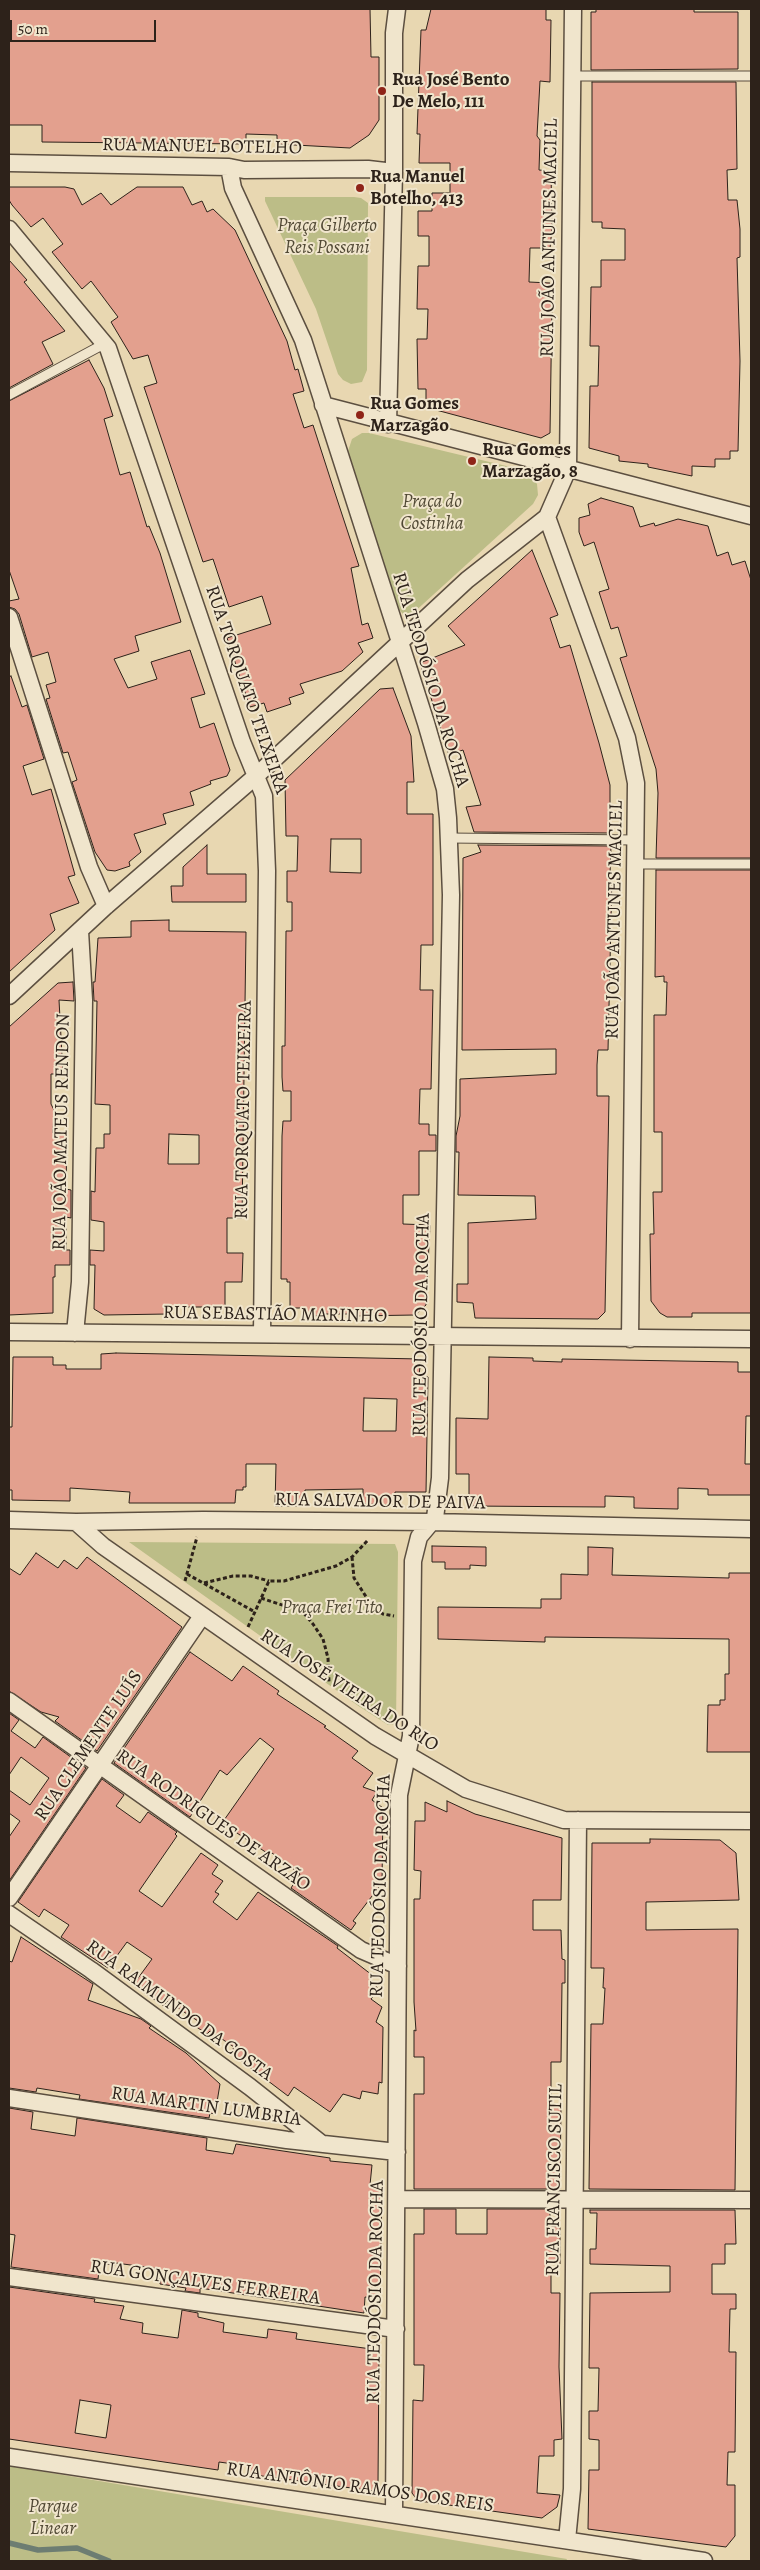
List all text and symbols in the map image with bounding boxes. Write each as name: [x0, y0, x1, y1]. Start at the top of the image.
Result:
scale bar: [12, 10, 159, 42]
text: 50 m: [18, 19, 48, 39]
place label: Rua José Bento De Melo, 111: [392, 69, 509, 113]
marker: Rua José Bento De Melo, 111: [376, 85, 388, 97]
street label: RUA JOÃO ANTUNES MACIEL: [537, 118, 563, 358]
street label: RUA MANUEL BOTELHO: [102, 134, 302, 160]
place label: Rua Manuel Botelho, 413: [370, 166, 464, 210]
marker: Rua Manuel Botelho, 413: [354, 182, 366, 194]
park label: Praça Gilberto Reis Possani: [277, 215, 377, 259]
place label: Rua Gomes Marzagão: [370, 393, 459, 437]
marker: Rua Gomes Marzagão: [354, 409, 366, 421]
place label: Rua Gomes Marzagão, 8: [482, 439, 578, 483]
marker: Rua Gomes Marzagão, 8: [466, 455, 478, 467]
park label: Praça do Costinha: [400, 491, 464, 535]
street label: RUA TEODÓSIO DA ROCHA: [386, 570, 474, 790]
street label: RUA TORQUATO TEIXEIRA: [200, 583, 292, 797]
street label: RUA JOÃO ANTUNES MACIEL: [602, 800, 628, 1040]
street label: RUA TORQUATO TEIXEIRA: [231, 1000, 257, 1220]
street label: RUA JOÃO MATEUS RENDON: [49, 1013, 75, 1251]
street label: RUA TEODÓSIO DA ROCHA: [409, 1213, 435, 1437]
street label: RUA SEBASTIÃO MARINHO: [163, 1302, 387, 1328]
street label: RUA SALVADOR DE PAIVA: [274, 1489, 486, 1515]
park label: Praça Frei Tito: [282, 1597, 382, 1619]
street label: RUA JOSÉ VIEIRA DO RIO: [256, 1625, 442, 1757]
street label: RUA CLEMENTE LUÍS: [30, 1666, 148, 1826]
street label: RUA RODRIGUES DE ARZÃO: [112, 1745, 314, 1897]
street label: RUA TEODÓSIO DA ROCHA: [366, 1774, 396, 1998]
street label: RUA RAIMUNDO DA COSTA: [81, 1936, 277, 2086]
street label: RUA MARTIN LUMBRIA: [110, 2082, 302, 2132]
street label: RUA FRANCISCO SUTIL: [542, 2084, 568, 2276]
street label: RUA TEODÓSIO DA ROCHA: [363, 2180, 389, 2404]
street label: RUA GONÇALVES FERREIRA: [89, 2256, 321, 2310]
street label: RUA ANTÔNIO RAMOS DOS REIS: [225, 2458, 495, 2518]
park label: Parque Linear: [29, 2496, 77, 2540]

